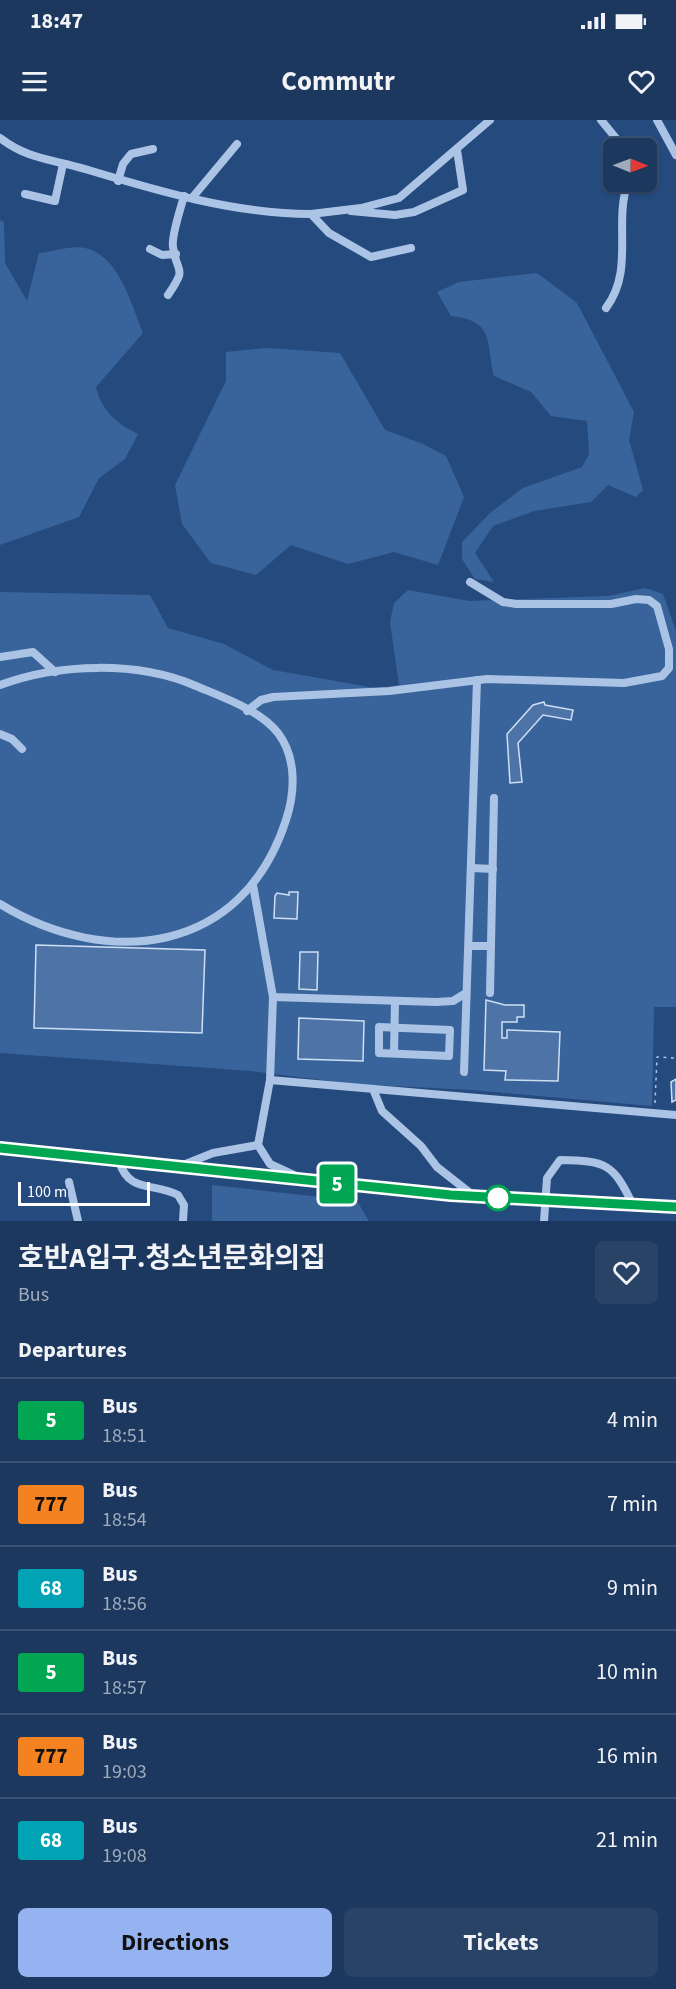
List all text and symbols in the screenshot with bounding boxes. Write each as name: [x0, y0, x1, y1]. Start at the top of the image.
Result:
text: 18:47: [30, 5, 83, 37]
text: Commutr: [281, 62, 395, 101]
icon: menu: [18, 65, 51, 98]
icon: heart: [625, 65, 658, 98]
north arrow: [603, 138, 657, 192]
map controls: [603, 138, 657, 192]
line badge: 5: [318, 1164, 356, 1204]
text: 5: [331, 1169, 343, 1199]
scale bar: [18, 1179, 150, 1206]
text: 100 m: [27, 1181, 67, 1203]
unlabelled marker: [485, 1185, 511, 1211]
text: 호반A입구.청소년문화의집: [18, 1238, 326, 1278]
button: heart: [595, 1241, 658, 1304]
text: Bus: [18, 1281, 49, 1309]
text: Departures: [18, 1334, 127, 1366]
text: Bus: [102, 1390, 138, 1422]
text: 4 min: [607, 1404, 658, 1436]
text: 5: [45, 1405, 57, 1435]
text: 18:51: [102, 1422, 147, 1450]
text: Bus: [102, 1474, 138, 1506]
text: 7 min: [607, 1488, 658, 1520]
text: 777: [34, 1489, 68, 1519]
text: 18:54: [102, 1506, 147, 1534]
text: Bus: [102, 1558, 138, 1590]
text: 9 min: [607, 1572, 658, 1604]
text: 68: [40, 1573, 62, 1603]
text: 18:56: [102, 1590, 147, 1618]
text: Bus: [102, 1642, 138, 1674]
text: 10 min: [596, 1656, 658, 1688]
text: 5: [45, 1657, 57, 1687]
text: 18:57: [102, 1674, 147, 1702]
text: Bus: [102, 1726, 138, 1758]
text: 16 min: [596, 1740, 658, 1772]
text: 777: [34, 1741, 68, 1771]
text: 19:03: [102, 1758, 147, 1786]
text: Bus: [102, 1810, 138, 1842]
text: 21 min: [596, 1824, 658, 1856]
text: 68: [40, 1825, 62, 1855]
text: 19:08: [102, 1842, 147, 1870]
button: Directions: [18, 1908, 332, 1977]
button: Tickets: [344, 1908, 658, 1977]

